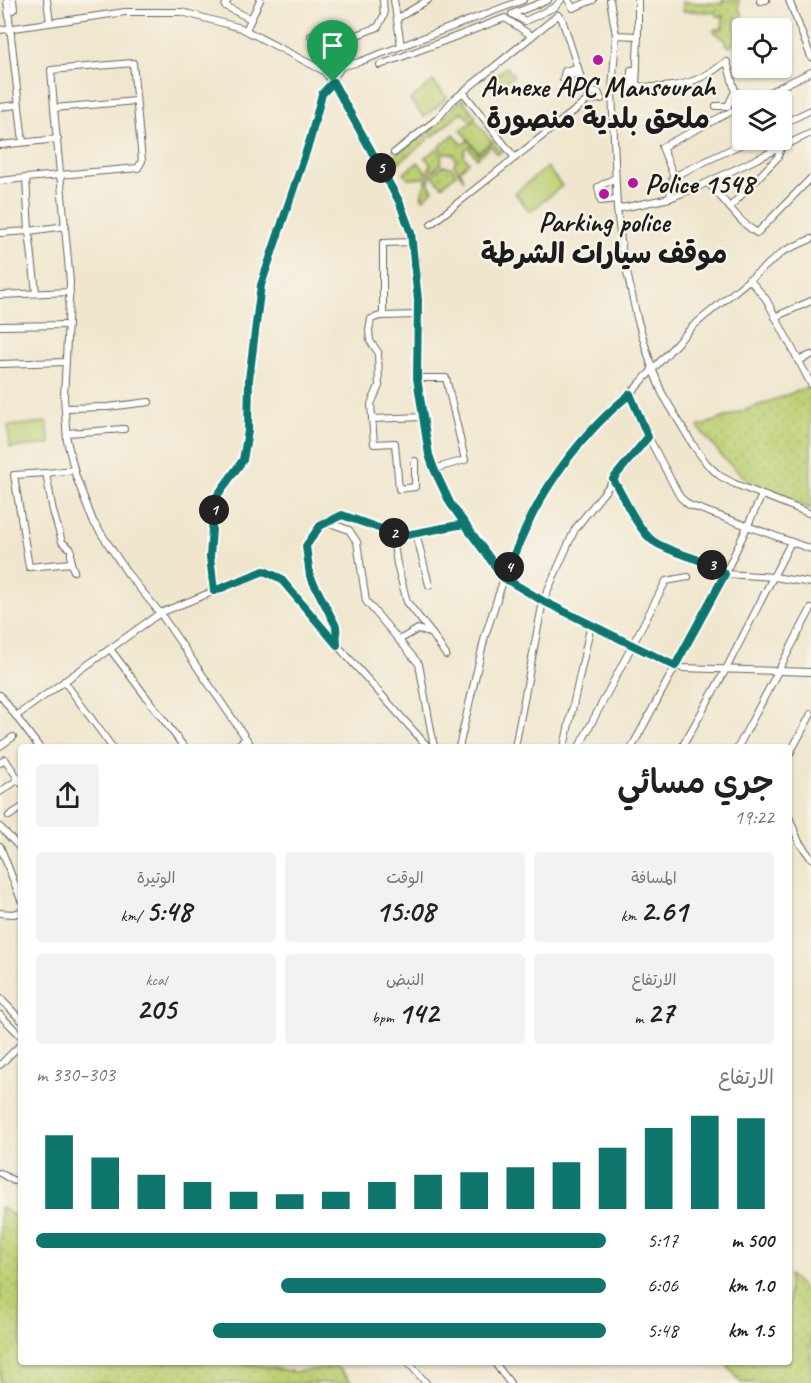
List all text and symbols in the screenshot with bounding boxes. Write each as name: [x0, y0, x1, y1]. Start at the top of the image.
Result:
map controls: [732, 18, 792, 150]
button: locate: [732, 18, 792, 78]
pin: [307, 20, 358, 82]
icon: arrive: [316, 29, 349, 62]
marker: Annexe APC Mansourah ملحق بلدية منصورة: [591, 53, 605, 67]
place label: Annexe APC Mansourah ملحق بلدية منصورة: [481, 69, 717, 136]
button: layers: [732, 90, 792, 150]
pin: 5: [366, 153, 396, 183]
text: 5: [378, 158, 384, 178]
place label: Police 1548: [645, 166, 757, 201]
marker: Police 1548: [626, 176, 640, 190]
marker: Parking police موقف سيارات الشرطة: [597, 187, 611, 201]
place label: Parking police موقف سيارات الشرطة: [481, 204, 727, 271]
pin: 1: [199, 495, 229, 525]
text: 1: [210, 500, 218, 520]
pin: 2: [379, 518, 409, 548]
text: 2: [390, 523, 398, 543]
pin: 3: [697, 550, 727, 580]
pin: 4: [494, 552, 524, 582]
text: 3: [708, 555, 716, 575]
text: 4: [505, 557, 513, 577]
text: جري مسائي: [617, 761, 774, 803]
button: share: [36, 764, 99, 827]
text: 19:22: [734, 805, 774, 830]
text: الوتيرة: [137, 868, 175, 888]
text: الوقت: [386, 868, 424, 888]
text: المسافة: [631, 868, 677, 888]
text: 5:48: [145, 892, 191, 930]
text: 15:08: [375, 892, 435, 930]
text: 2.61: [640, 892, 687, 930]
text: /km: [121, 906, 145, 926]
text: km: [621, 906, 640, 926]
text: kcal: [145, 970, 167, 990]
text: النبض: [386, 970, 424, 990]
text: الارتفاع: [632, 970, 676, 990]
text: 205: [136, 990, 176, 1028]
text: 142: [398, 994, 438, 1032]
text: 27: [647, 994, 674, 1032]
text: bpm: [372, 1008, 398, 1028]
text: m: [634, 1008, 647, 1028]
text: 303–330 m: [36, 1062, 115, 1087]
text: الارتفاع: [718, 1065, 774, 1090]
text: 5:17: [647, 1228, 678, 1253]
text: 500 m: [731, 1228, 774, 1253]
text: 6:06: [647, 1273, 678, 1298]
text: 1.0 km: [727, 1273, 774, 1298]
text: 5:48: [647, 1318, 678, 1343]
text: 1.5 km: [728, 1318, 774, 1343]

